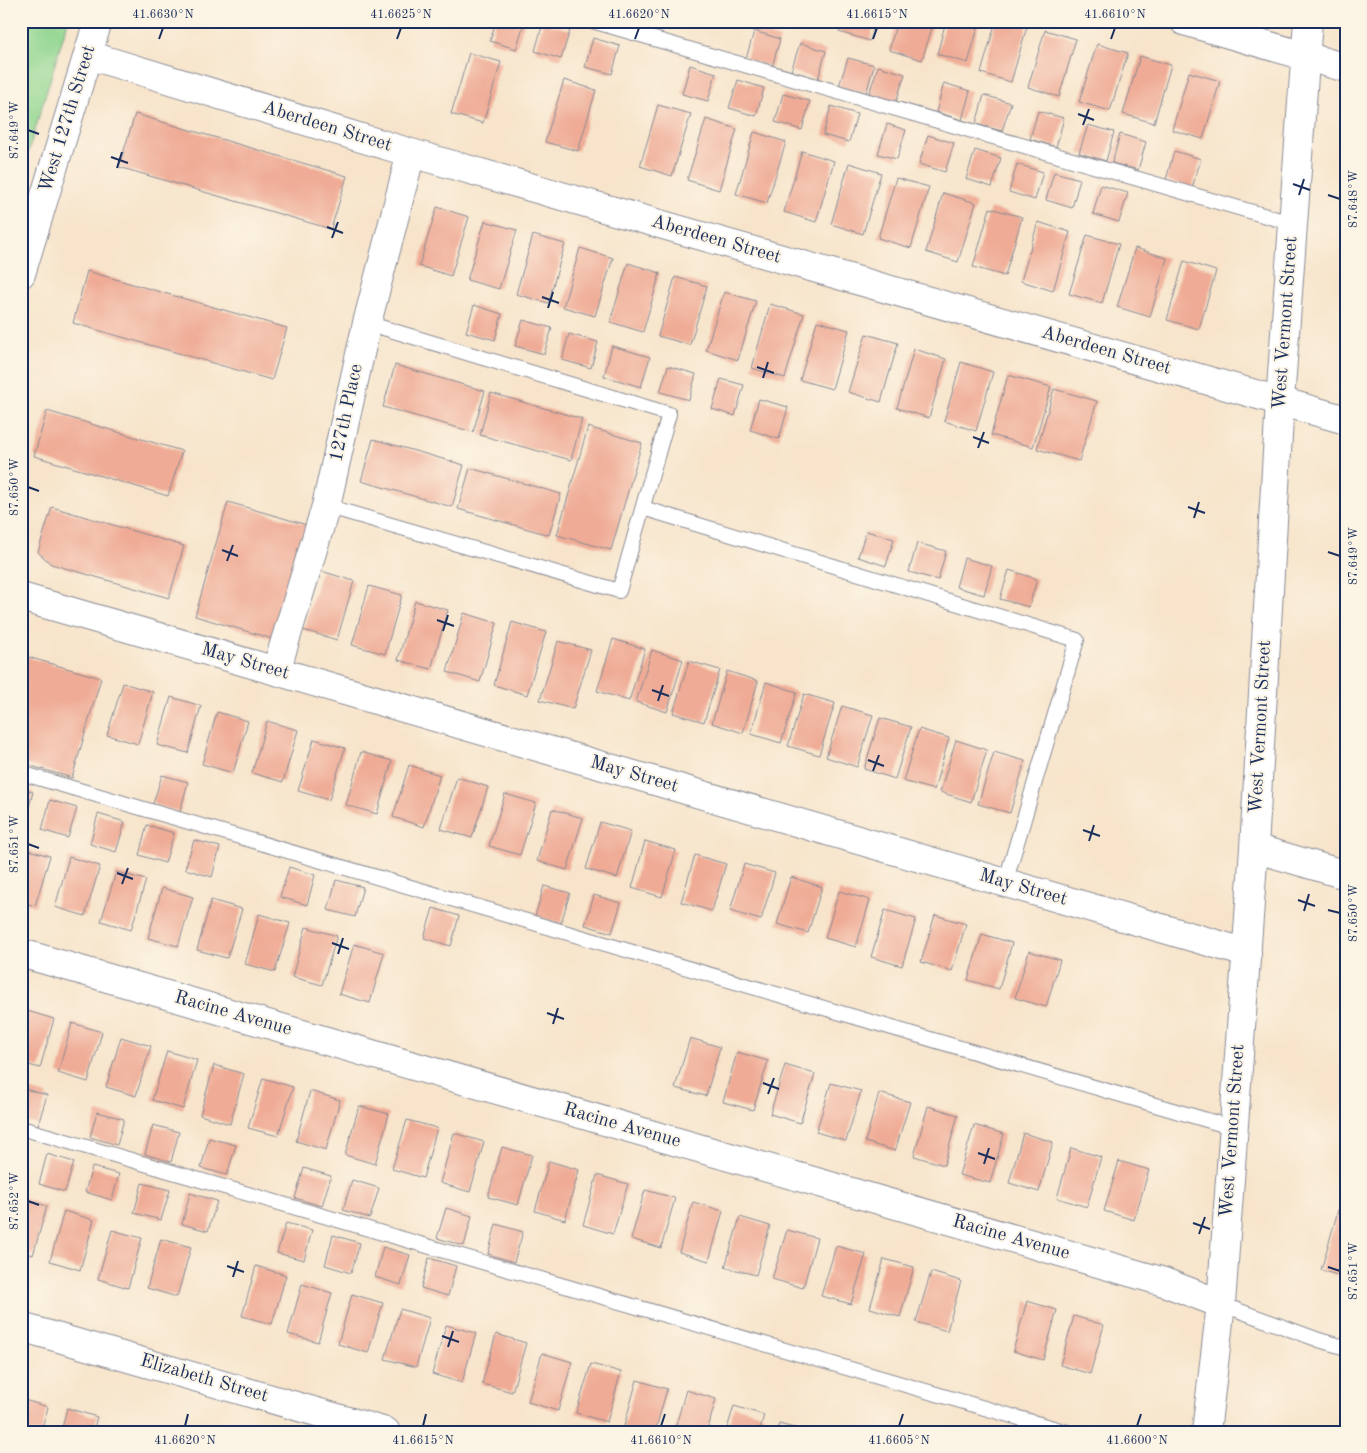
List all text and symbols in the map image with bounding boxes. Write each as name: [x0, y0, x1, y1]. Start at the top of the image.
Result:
text: 41.6625°N: [370, 8, 432, 21]
text: 41.6615°N: [846, 8, 908, 21]
text: 41.6630°N: [132, 9, 194, 21]
text: 41.6620°N: [608, 9, 670, 21]
text: 41.6610°N: [1084, 9, 1146, 21]
street label: West 127th Street: [37, 43, 99, 195]
street label: Aberdeen Street: [260, 98, 394, 156]
text: 87.649°W: [9, 101, 21, 159]
text: 87.648°W: [1348, 170, 1360, 228]
street label: Aberdeen Street: [649, 212, 783, 268]
street label: West Vermont Street: [1270, 236, 1302, 410]
street label: Aberdeen Street: [1039, 323, 1173, 379]
street label: 127th Place: [327, 362, 367, 464]
text: 87.650°W: [8, 458, 21, 516]
text: 87.649°W: [1348, 527, 1360, 585]
street label: May Street: [199, 640, 291, 684]
street label: West Vermont Street: [1247, 640, 1275, 814]
street label: May Street: [588, 753, 680, 797]
text: 87.651°W: [8, 815, 21, 873]
street label: May Street: [977, 866, 1069, 910]
text: 87.650°W: [1347, 884, 1360, 942]
street label: Racine Avenue: [172, 988, 294, 1040]
street label: West Vermont Street: [1217, 1044, 1249, 1218]
street label: Racine Avenue: [561, 1100, 683, 1152]
text: 87.652°W: [8, 1172, 21, 1230]
street label: Racine Avenue: [950, 1212, 1072, 1264]
text: 87.651°W: [1347, 1242, 1360, 1300]
street label: Elizabeth Street: [138, 1352, 270, 1406]
text: 41.6615°N: [392, 1434, 454, 1447]
text: 41.6605°N: [868, 1434, 930, 1447]
text: 41.6620°N: [154, 1435, 216, 1447]
text: 41.6610°N: [630, 1435, 692, 1447]
text: 41.6600°N: [1106, 1435, 1168, 1447]

